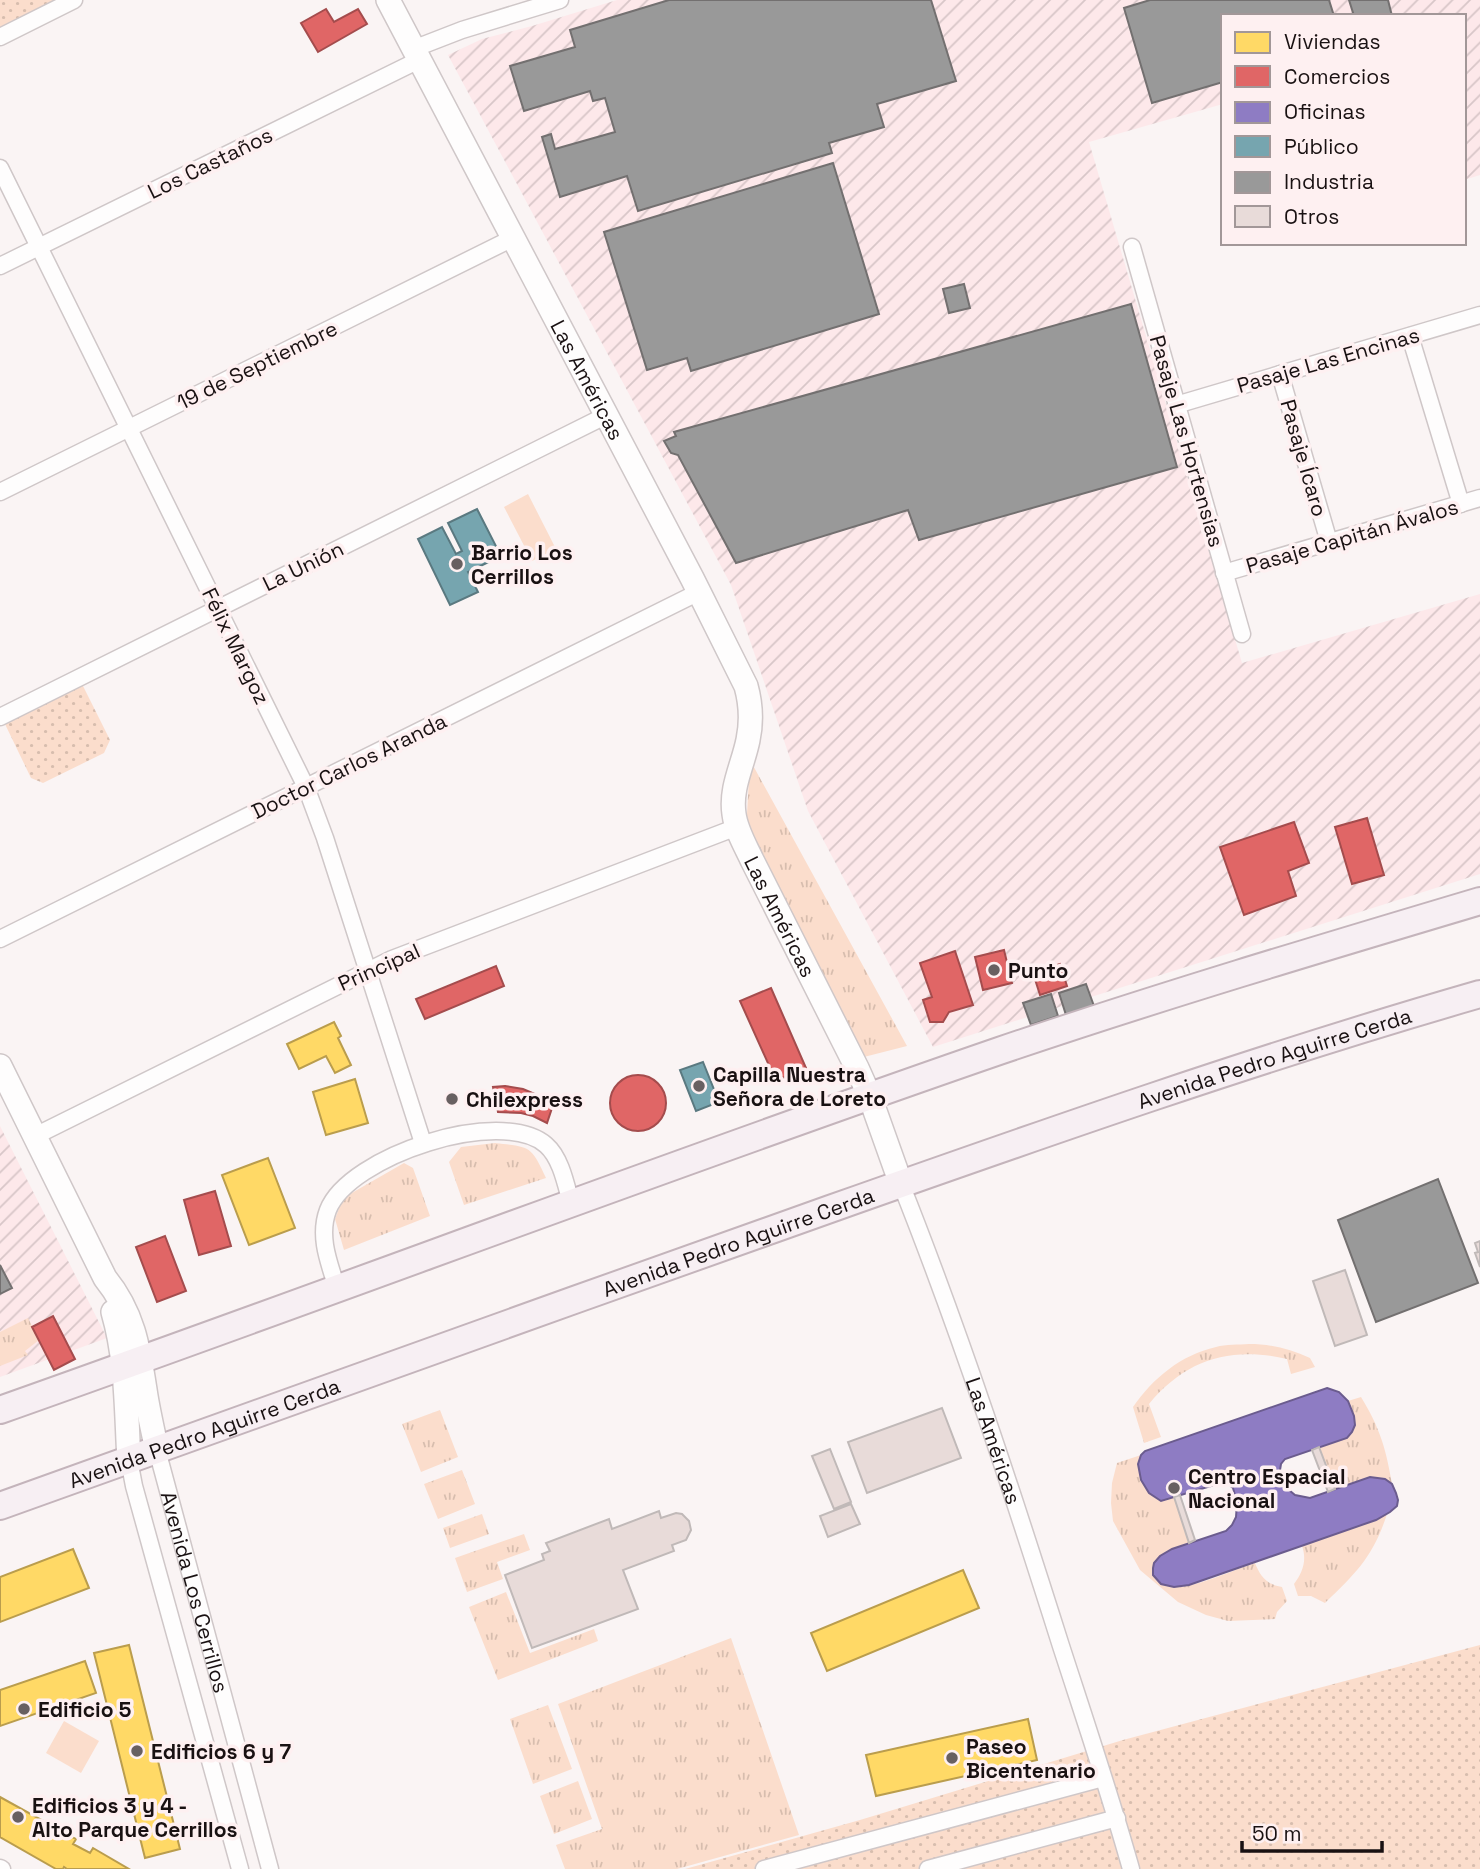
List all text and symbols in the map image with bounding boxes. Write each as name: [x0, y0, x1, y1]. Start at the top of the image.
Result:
legend: [1221, 14, 1466, 245]
text: Viviendas: [1284, 28, 1381, 55]
text: Comercios: [1284, 63, 1390, 90]
text: Oficinas: [1284, 98, 1366, 125]
street label: Los Castaños: [143, 121, 277, 205]
text: Público: [1284, 133, 1359, 160]
text: Industria: [1284, 168, 1374, 195]
text: Otros: [1284, 203, 1339, 230]
street label: 19 de Septiembre: [172, 314, 342, 416]
street label: Las Américas: [545, 315, 630, 444]
street label: Pasaje Las Encinas: [1234, 321, 1422, 399]
street label: Pasaje Las Hortensias: [1144, 332, 1230, 550]
street label: Pasaje Ícaro: [1274, 396, 1334, 520]
street label: Pasaje Capitán Ávalos: [1243, 493, 1461, 579]
street label: La Unión: [258, 535, 348, 597]
place label: Barrio Los Cerrillos: [471, 539, 573, 590]
marker: Barrio Los Cerrillos: [449, 556, 465, 572]
street label: Félix Margoz: [196, 583, 276, 709]
street label: Doctor Carlos Aranda: [247, 707, 451, 825]
street label: Las Américas: [739, 851, 822, 981]
street label: Principal: [334, 937, 424, 997]
place label: Punto: [1008, 957, 1068, 984]
marker: Punto: [986, 962, 1002, 978]
street label: Avenida Pedro Aguirre Cerda: [1134, 1001, 1415, 1115]
place label: Capilla Nuestra Señora de Loreto: [713, 1061, 886, 1112]
marker: Capilla Nuestra Señora de Loreto: [691, 1078, 707, 1094]
place label: Chilexpress: [466, 1086, 583, 1113]
marker: Chilexpress: [444, 1091, 460, 1107]
street label: Avenida Pedro Aguirre Cerda: [599, 1181, 877, 1302]
street label: Avenida Pedro Aguirre Cerda: [65, 1372, 344, 1494]
street label: Las Américas: [960, 1374, 1028, 1507]
place label: Centro Espacial Nacional: [1188, 1463, 1346, 1514]
marker: Centro Espacial Nacional: [1166, 1480, 1182, 1496]
street label: Avenida Los Cerrillos: [155, 1488, 235, 1696]
place label: Edificio 5: [38, 1696, 131, 1723]
marker: Edificio 5: [16, 1701, 32, 1717]
place label: Paseo Bicentenario: [966, 1733, 1096, 1784]
place label: Edificios 6 y 7: [151, 1738, 291, 1765]
marker: Edificios 6 y 7: [129, 1743, 145, 1759]
marker: Paseo Bicentenario: [944, 1750, 960, 1766]
place label: Edificios 3 y 4 - Alto Parque Cerrillos: [32, 1792, 238, 1843]
marker: Edificios 3 y 4 - Alto Parque Cerrillos: [10, 1809, 26, 1825]
scale bar: [1242, 1810, 1382, 1854]
text: 50 m: [1252, 1820, 1302, 1847]

